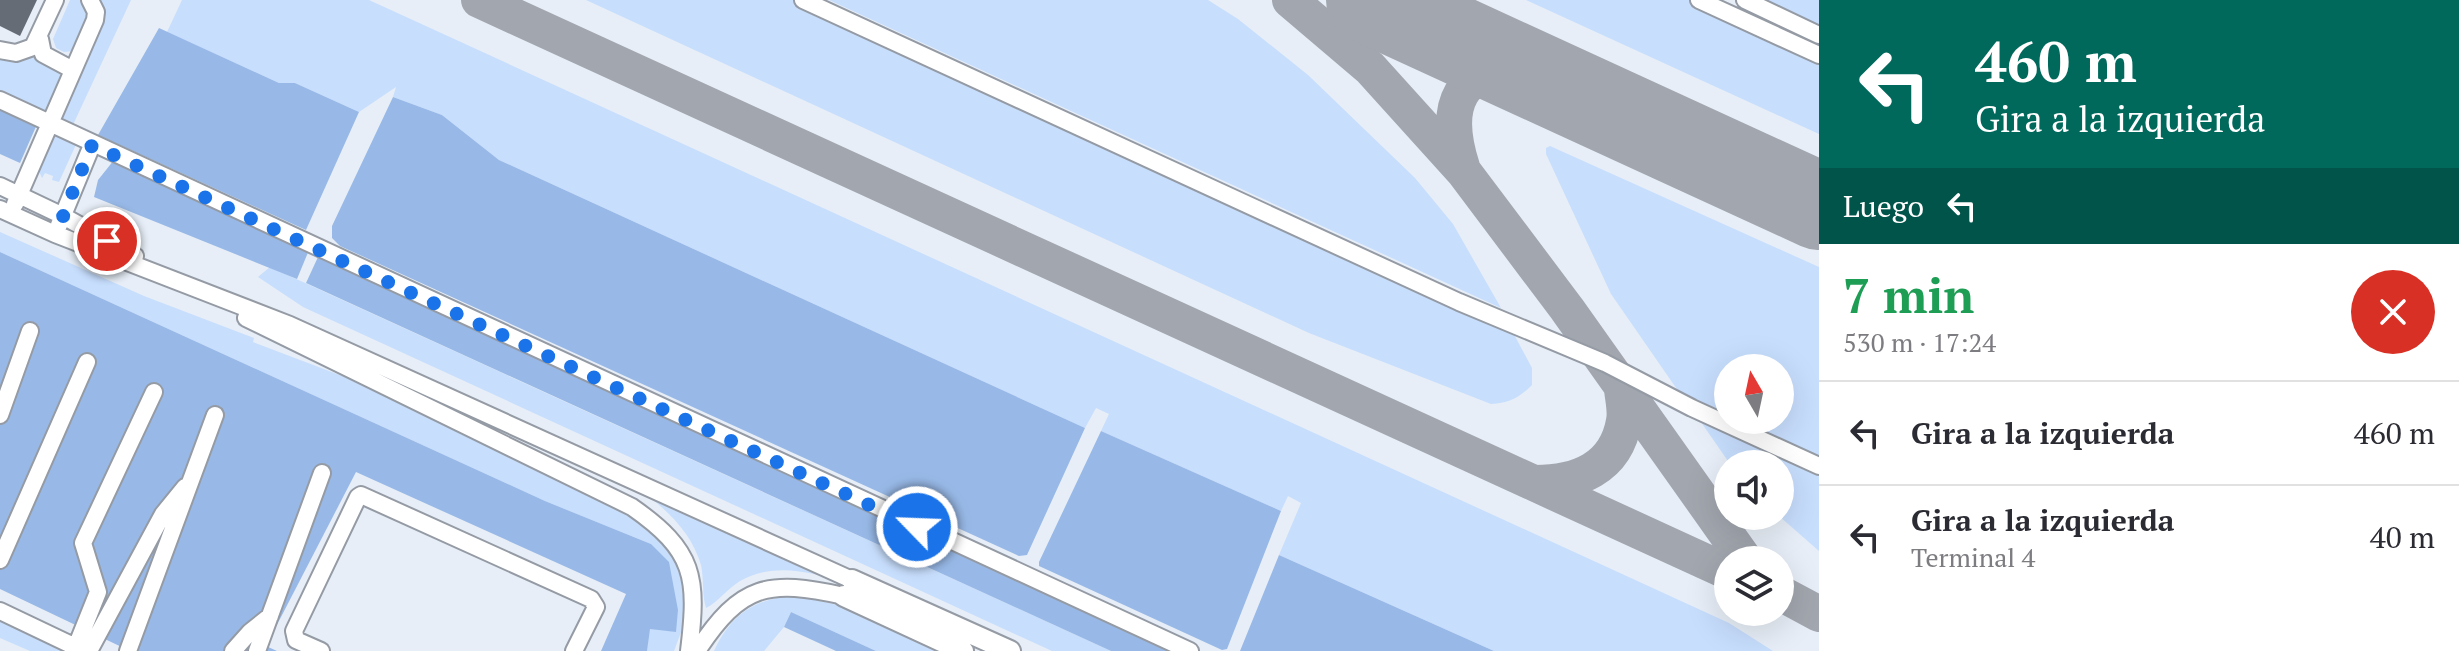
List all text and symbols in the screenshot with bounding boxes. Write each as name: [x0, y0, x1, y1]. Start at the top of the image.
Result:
text: 460 m: [1975, 24, 2137, 98]
icon: left: [1843, 32, 1947, 136]
text: Gira a la izquierda: [1975, 95, 2265, 142]
icon: left: [1940, 184, 1984, 228]
text: Luego: [1843, 186, 1924, 226]
pin: [73, 207, 141, 275]
icon: arrive: [85, 219, 129, 263]
text: 7 min: [1843, 263, 1974, 327]
button: close: [2351, 270, 2435, 354]
text: 530 m · 17:24: [1843, 325, 1996, 359]
north arrow: [1714, 354, 1794, 434]
map controls: [1714, 354, 1794, 626]
icon: left: [1843, 411, 1887, 455]
text: Gira a la izquierda: [1911, 413, 2175, 453]
text: 460 m: [2354, 413, 2435, 453]
button: sound: [1714, 450, 1794, 530]
position arrow: [875, 485, 959, 569]
text: Gira a la izquierda: [1911, 500, 2175, 540]
icon: left: [1843, 515, 1887, 559]
text: 40 m: [2370, 517, 2435, 557]
text: Terminal 4: [1911, 540, 2035, 574]
button: layers: [1714, 546, 1794, 626]

